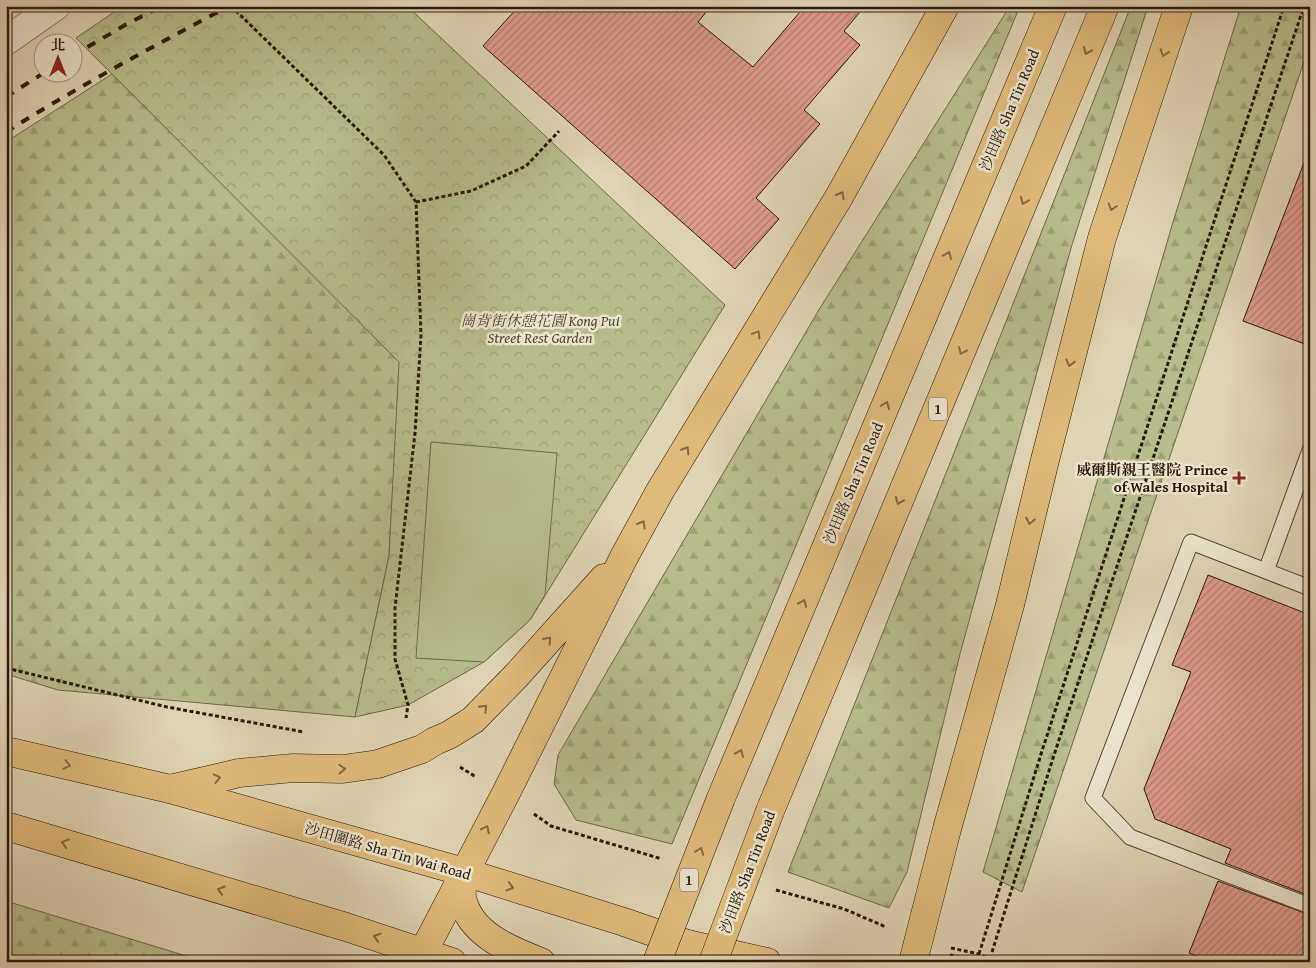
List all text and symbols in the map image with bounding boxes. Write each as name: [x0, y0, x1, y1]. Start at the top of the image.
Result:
north arrow: [32, 32, 82, 82]
text: 北: [51, 35, 65, 55]
street label: 沙田路 Sha Tin Road: [974, 46, 1044, 174]
one-way arrow: [1082, 46, 1093, 55]
one-way arrow: [1159, 48, 1169, 56]
one-way arrow: [834, 191, 844, 200]
one-way arrow: [1020, 196, 1031, 205]
one-way arrow: [1108, 202, 1118, 210]
one-way arrow: [942, 251, 953, 260]
park label: 崗背街休憩花園 Kong Pui Street Rest Garden: [461, 310, 620, 348]
one-way arrow: [750, 331, 760, 340]
one-way arrow: [957, 346, 968, 355]
one-way arrow: [1065, 359, 1075, 367]
road number: 1: [929, 398, 947, 420]
one-way arrow: [879, 401, 890, 410]
street label: 沙田路 Sha Tin Road: [818, 419, 888, 547]
one-way arrow: [679, 446, 689, 455]
place label: 威爾斯親王醫院 Prince of Wales Hospital: [1076, 459, 1228, 497]
marker: 威爾斯親王醫院 Prince of Wales Hospital: [1232, 471, 1246, 485]
one-way arrow: [895, 496, 905, 505]
one-way arrow: [1025, 516, 1036, 525]
one-way arrow: [636, 520, 646, 529]
one-way arrow: [796, 599, 807, 608]
one-way arrow: [542, 636, 551, 645]
one-way arrow: [479, 705, 488, 714]
one-way arrow: [733, 749, 744, 758]
one-way arrow: [62, 759, 71, 770]
one-way arrow: [338, 763, 346, 774]
one-way arrow: [213, 773, 222, 784]
street label: 沙田路 Sha Tin Road: [714, 807, 780, 937]
street label: 沙田圍路 Sha Tin Wai Road: [302, 817, 474, 885]
one-way arrow: [480, 825, 490, 834]
one-way arrow: [62, 839, 70, 849]
one-way arrow: [694, 847, 704, 856]
road number: 1: [680, 868, 698, 892]
one-way arrow: [506, 881, 514, 891]
one-way arrow: [217, 885, 226, 895]
one-way arrow: [373, 933, 381, 943]

